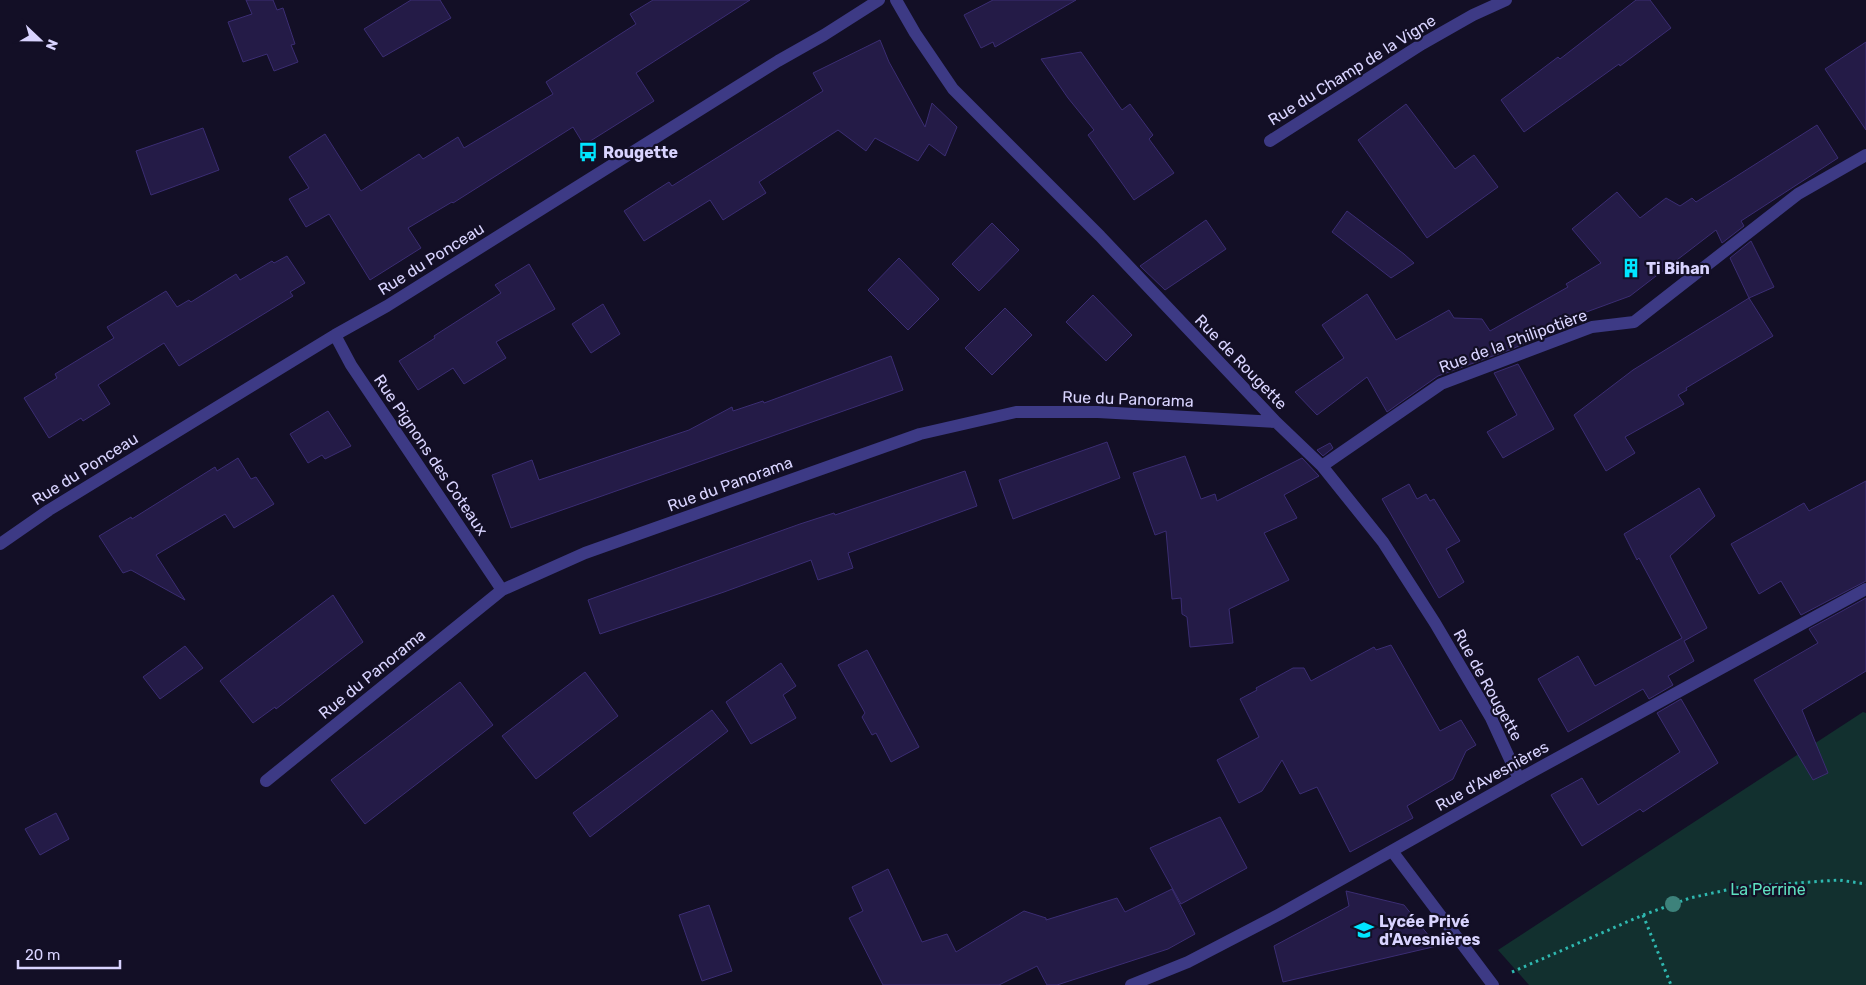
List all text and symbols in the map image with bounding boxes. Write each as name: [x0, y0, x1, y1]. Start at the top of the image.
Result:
street label: Rue du Champ de la Vigne: [1265, 10, 1439, 129]
north arrow: [15, 15, 65, 65]
text: N: [42, 37, 61, 53]
bus stop icon: Rougette: [577, 141, 599, 163]
place label: Rougette: [603, 143, 678, 162]
street label: Rue du Ponceau: [374, 219, 488, 299]
building icon: Ti Bihan: [1620, 257, 1642, 279]
place label: Ti Bihan: [1646, 259, 1710, 278]
street label: Rue de la Philipotière: [1436, 305, 1590, 377]
street label: Rue de Rougette: [1191, 311, 1291, 413]
street label: Rue Pignons des Coteaux: [370, 371, 492, 539]
street label: Rue du Panorama: [1062, 387, 1194, 411]
street label: Rue du Ponceau: [28, 429, 142, 509]
street label: Rue du Panorama: [665, 453, 795, 515]
street label: Rue du Panorama: [315, 625, 429, 723]
street label: Rue de Rougette: [1450, 626, 1527, 744]
street label: Rue d'Avesnières: [1432, 737, 1552, 815]
park label: La Perrine: [1730, 880, 1806, 899]
place label: Lycée Privé d'Avesnières: [1379, 912, 1480, 949]
school or university icon: Lycée Privé d'Avesnières: [1353, 919, 1375, 941]
scale bar: [18, 938, 120, 970]
text: 20 m: [25, 946, 60, 964]

